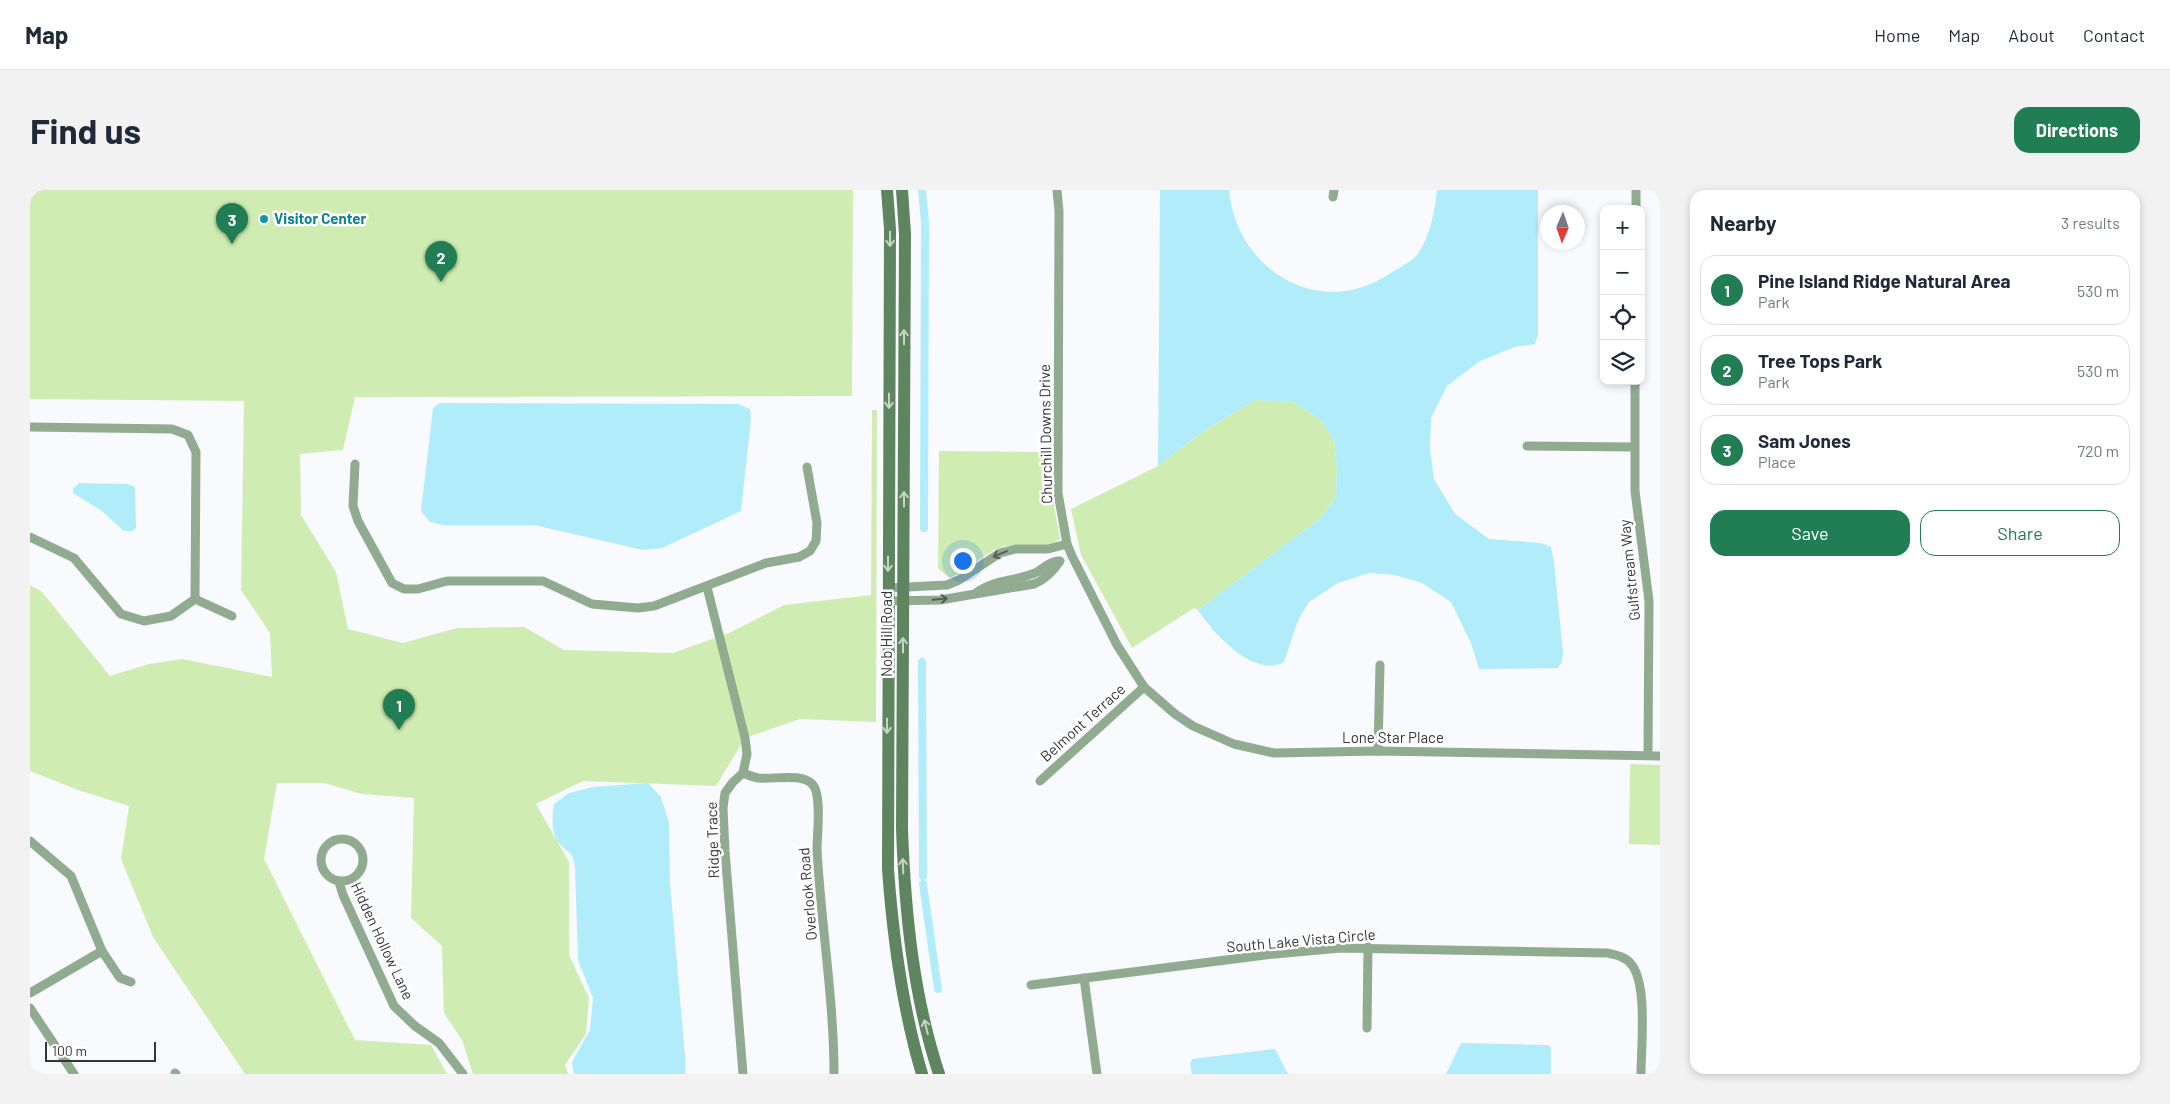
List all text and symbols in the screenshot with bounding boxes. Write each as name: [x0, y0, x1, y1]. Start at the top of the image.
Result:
text: Map: [25, 20, 68, 49]
text: Home: [1874, 24, 1920, 46]
text: Map: [1948, 24, 1980, 46]
text: About: [2008, 24, 2055, 46]
text: Contact: [2083, 24, 2145, 46]
button: Directions: [2014, 107, 2140, 153]
text: Find us: [30, 109, 141, 151]
pin: 3: [216, 203, 248, 244]
north arrow: [1540, 205, 1585, 250]
map controls: [1600, 205, 1645, 385]
button: +: [1600, 205, 1645, 250]
place label: Visitor Center: [274, 209, 366, 227]
text: Nearby: [1710, 210, 1776, 235]
marker: Visitor Center: [258, 213, 270, 225]
text: 3 results: [2061, 213, 2120, 232]
one-way arrow: [885, 230, 895, 246]
pin: 2: [425, 241, 457, 282]
button: −: [1600, 250, 1645, 295]
text: Pine Island Ridge Natural Area: [1758, 269, 2011, 292]
text: 1: [1724, 281, 1730, 300]
text: 530 m: [2077, 281, 2119, 300]
text: Park: [1758, 292, 1789, 311]
button: locate: [1600, 295, 1645, 340]
one-way arrow: [899, 329, 909, 345]
button: layers: [1600, 340, 1645, 385]
text: Tree Tops Park: [1758, 349, 1883, 372]
text: 2: [1723, 361, 1731, 380]
text: 530 m: [2077, 361, 2119, 380]
street label: Churchill Downs Drive: [1035, 364, 1055, 504]
text: Park: [1758, 372, 1789, 391]
one-way arrow: [884, 392, 894, 409]
text: Sam Jones: [1758, 429, 1851, 452]
text: 3: [1723, 441, 1731, 460]
text: 720 m: [2077, 441, 2119, 460]
text: Place: [1758, 452, 1796, 471]
one-way arrow: [899, 491, 909, 508]
button: Save: [1710, 510, 1910, 556]
button: Share: [1920, 510, 2120, 556]
street label: Gulfstream Way: [1615, 518, 1643, 622]
your location: [950, 548, 976, 574]
one-way arrow: [993, 549, 1008, 559]
one-way arrow: [883, 555, 893, 571]
street label: Nob Hill Road: [877, 591, 895, 677]
one-way arrow: [932, 594, 948, 604]
one-way arrow: [898, 638, 908, 654]
street label: Belmont Terrace: [1036, 680, 1128, 765]
pin: 1: [383, 689, 415, 730]
one-way arrow: [882, 718, 892, 734]
street label: Lone Star Place: [1342, 728, 1444, 746]
street label: Ridge Trace: [702, 801, 722, 879]
street label: Overlook Road: [794, 847, 820, 941]
one-way arrow: [899, 859, 908, 875]
street label: Hidden Hollow Lane: [348, 879, 418, 1002]
street label: South Lake Vista Circle: [1226, 925, 1376, 955]
one-way arrow: [921, 1020, 930, 1036]
scale bar: [45, 1039, 156, 1062]
text: 100 m: [52, 1042, 87, 1059]

